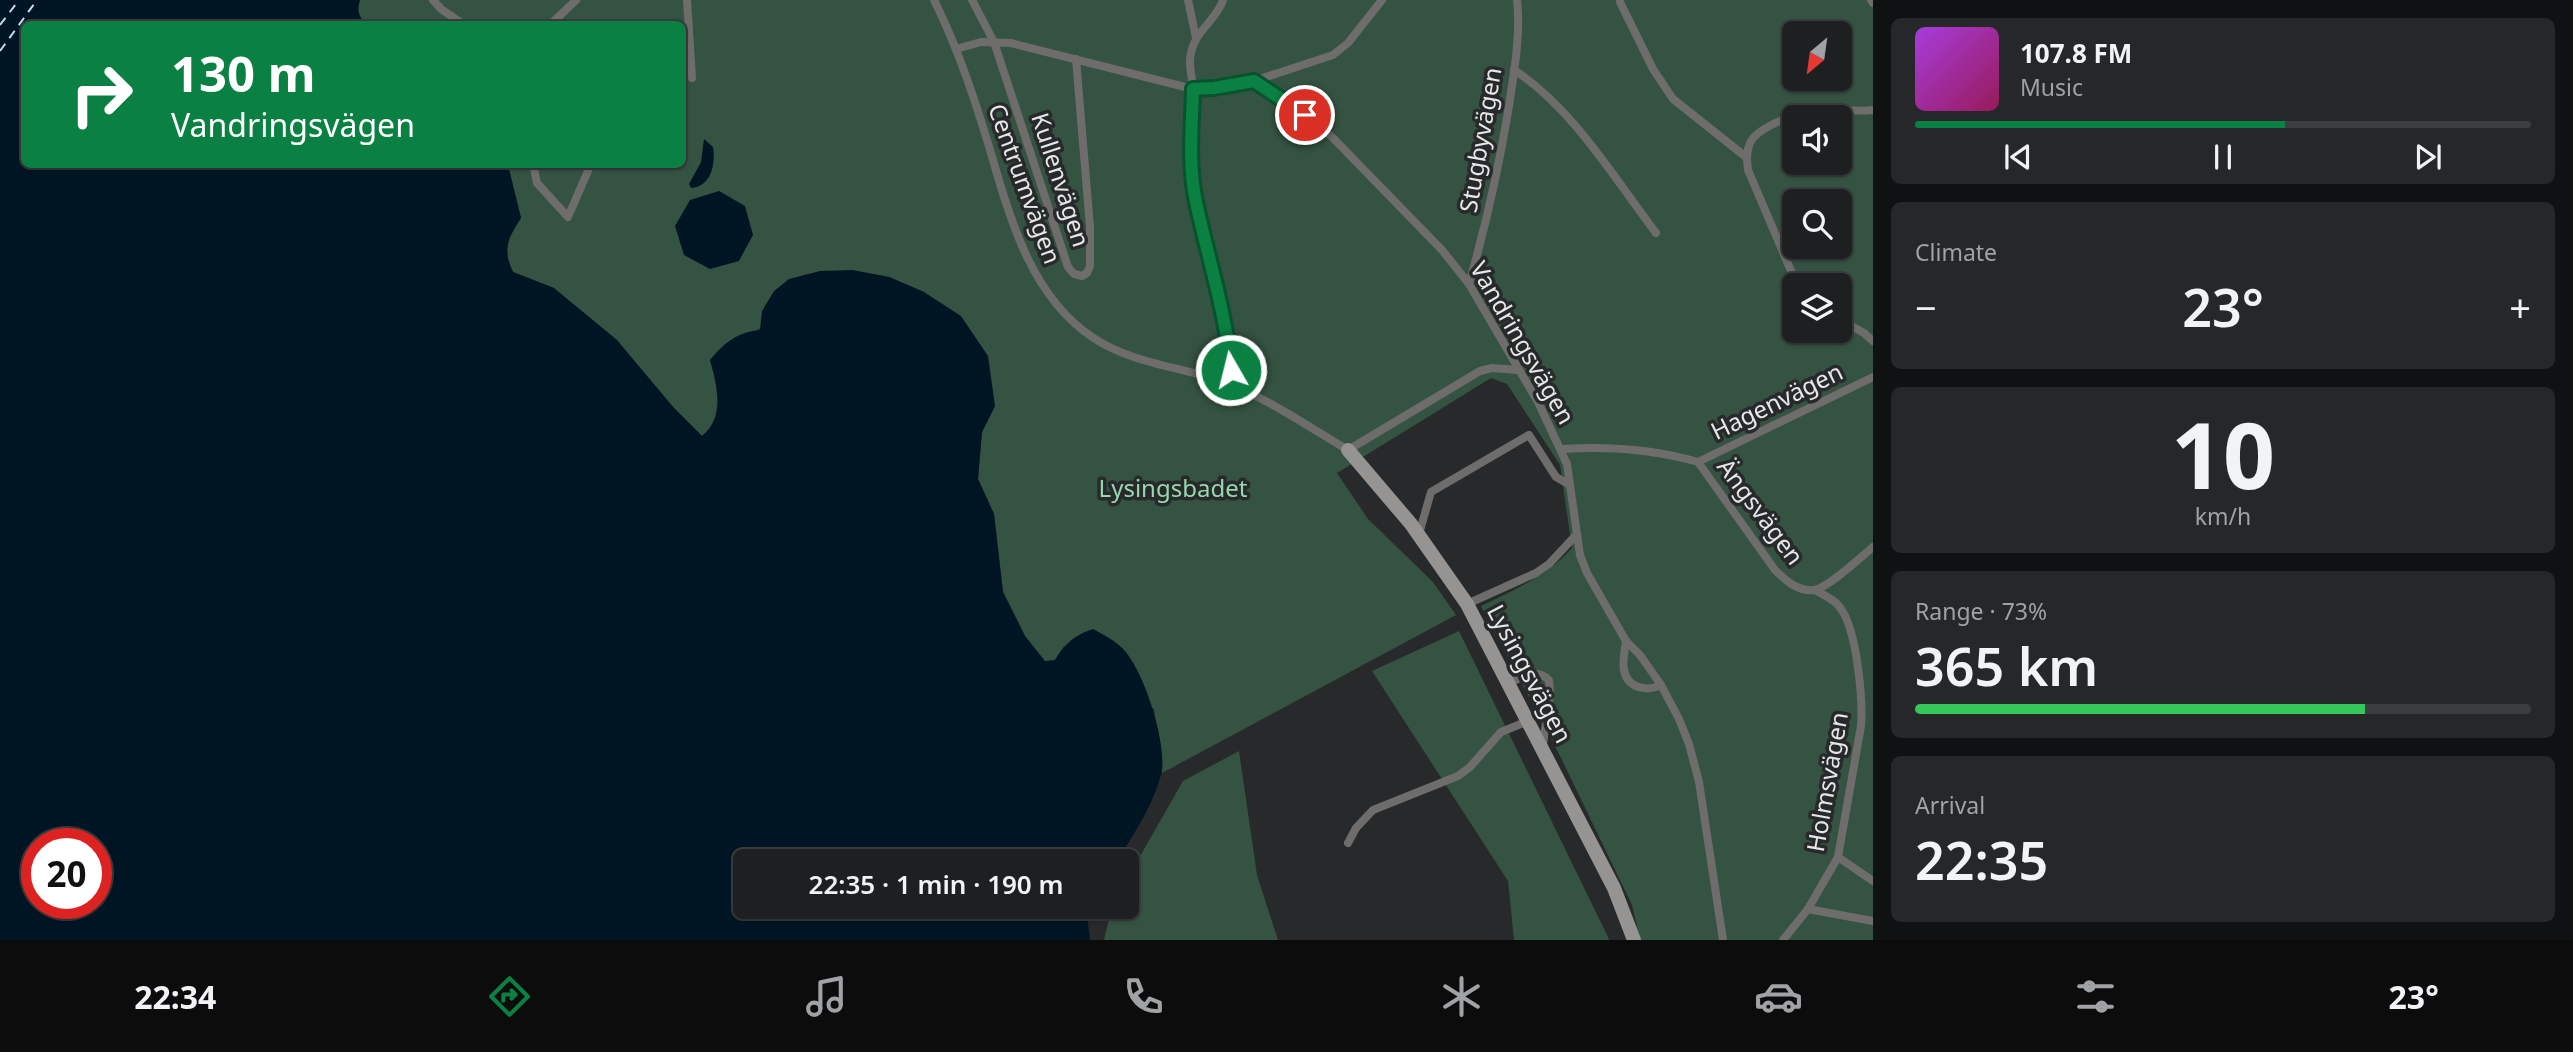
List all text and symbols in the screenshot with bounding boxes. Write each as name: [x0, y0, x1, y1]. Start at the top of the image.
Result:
north arrow: [1782, 21, 1852, 91]
map controls: [1782, 21, 1852, 343]
text: 107.8 FM: [2020, 35, 2132, 71]
text: 130 m: [171, 40, 316, 106]
icon: right: [56, 49, 147, 140]
street label: Stugbyvägen: [1451, 65, 1509, 215]
text: Music: [2020, 71, 2083, 103]
pin: [1275, 85, 1335, 145]
icon: arrive: [1286, 96, 1324, 134]
street label: Centrumvägen: [981, 99, 1070, 268]
text: Vandringsvägen: [171, 103, 415, 146]
button: sound: [1782, 105, 1852, 175]
street label: Kullenvägen: [1024, 108, 1099, 251]
icon: previous: [1999, 138, 2037, 176]
icon: pause: [2204, 138, 2242, 176]
icon: next: [2409, 138, 2447, 176]
button: search: [1782, 189, 1852, 259]
text: Climate: [1915, 236, 1997, 268]
street label: Vandringsvägen: [1463, 255, 1583, 430]
text: 23°: [2182, 271, 2264, 342]
button: layers: [1782, 273, 1852, 343]
text: −: [1915, 281, 1937, 333]
text: +: [2509, 281, 2531, 333]
position arrow: [1194, 333, 1268, 407]
street label: Hagenvägen: [1705, 354, 1848, 447]
text: 10: [2171, 392, 2275, 516]
street label: Ängsvägen: [1710, 451, 1812, 571]
park label: Lysingsbadet: [1099, 471, 1248, 504]
text: km/h: [2195, 500, 2251, 532]
text: Range · 73%: [1915, 595, 2047, 627]
street label: Lysingsvägen: [1480, 598, 1581, 748]
text: 365 km: [1915, 630, 2098, 701]
street label: Holmsvägen: [1798, 709, 1855, 854]
text: Arrival: [1915, 789, 1985, 821]
text: 22:35: [1915, 824, 2048, 895]
speed limit sign: 20: [21, 828, 112, 919]
text: 22:35 · 1 min · 190 m: [809, 866, 1063, 902]
icon: directions: [485, 972, 534, 1021]
icon: music: [802, 972, 851, 1021]
icon: phone: [1119, 972, 1168, 1021]
icon: climate: [1437, 972, 1486, 1021]
icon: car: [1754, 972, 1803, 1021]
icon: filters: [2071, 972, 2120, 1021]
text: 22:34: [134, 975, 216, 1018]
text: 23°: [2389, 975, 2439, 1018]

